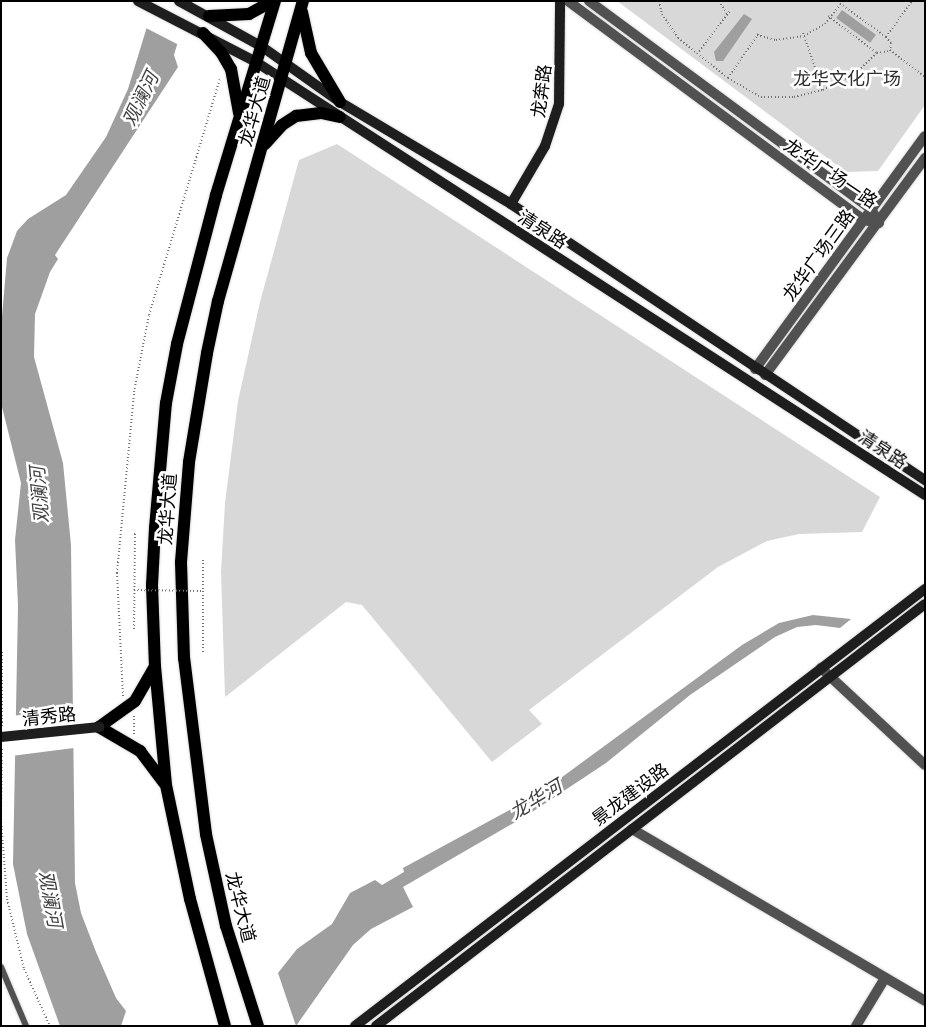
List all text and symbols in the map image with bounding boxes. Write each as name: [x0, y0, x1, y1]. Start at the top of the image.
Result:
street label: 龙奔路: [527, 63, 555, 119]
park label: 龙华文化广场: [793, 67, 901, 89]
water label: 观澜河: [118, 68, 164, 130]
street label: 龙华大道: [234, 73, 274, 149]
street label: 龙华广场一路: [780, 134, 882, 212]
street label: 清泉路: [514, 205, 572, 253]
street label: 龙华广场三路: [778, 205, 858, 305]
street label: 清泉路: [854, 425, 912, 473]
water label: 观澜河: [26, 466, 54, 524]
street label: 龙华大道: [154, 472, 180, 546]
street label: 清秀路: [21, 702, 77, 730]
street label: 景龙建设路: [588, 758, 672, 830]
water label: 龙华河: [506, 776, 566, 824]
water label: 观澜河: [34, 869, 66, 929]
street label: 龙华大道: [222, 869, 260, 945]

